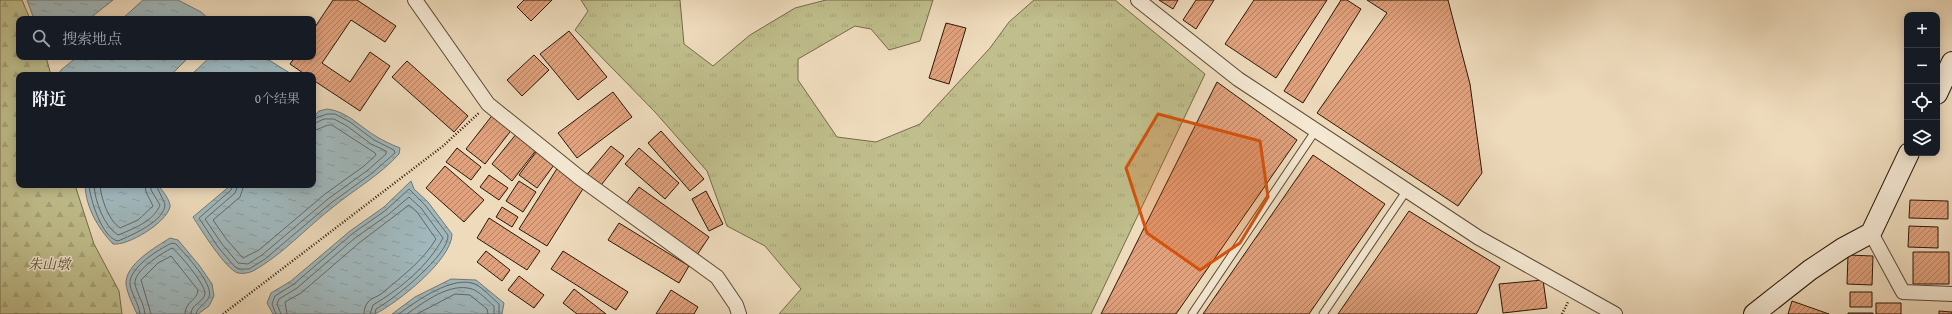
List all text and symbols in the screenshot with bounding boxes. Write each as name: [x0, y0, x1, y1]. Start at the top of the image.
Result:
map controls: [1904, 12, 1940, 156]
button: +: [1904, 12, 1940, 48]
search box: [16, 16, 316, 60]
icon: search: [30, 27, 52, 49]
text: 搜索地点: [62, 28, 122, 49]
button: −: [1904, 48, 1940, 84]
button: locate: [1904, 84, 1940, 120]
text: 附近: [32, 86, 66, 111]
text: 0个结果: [255, 89, 300, 108]
button: layers: [1904, 120, 1940, 156]
park label: 朱山墩: [28, 254, 72, 274]

